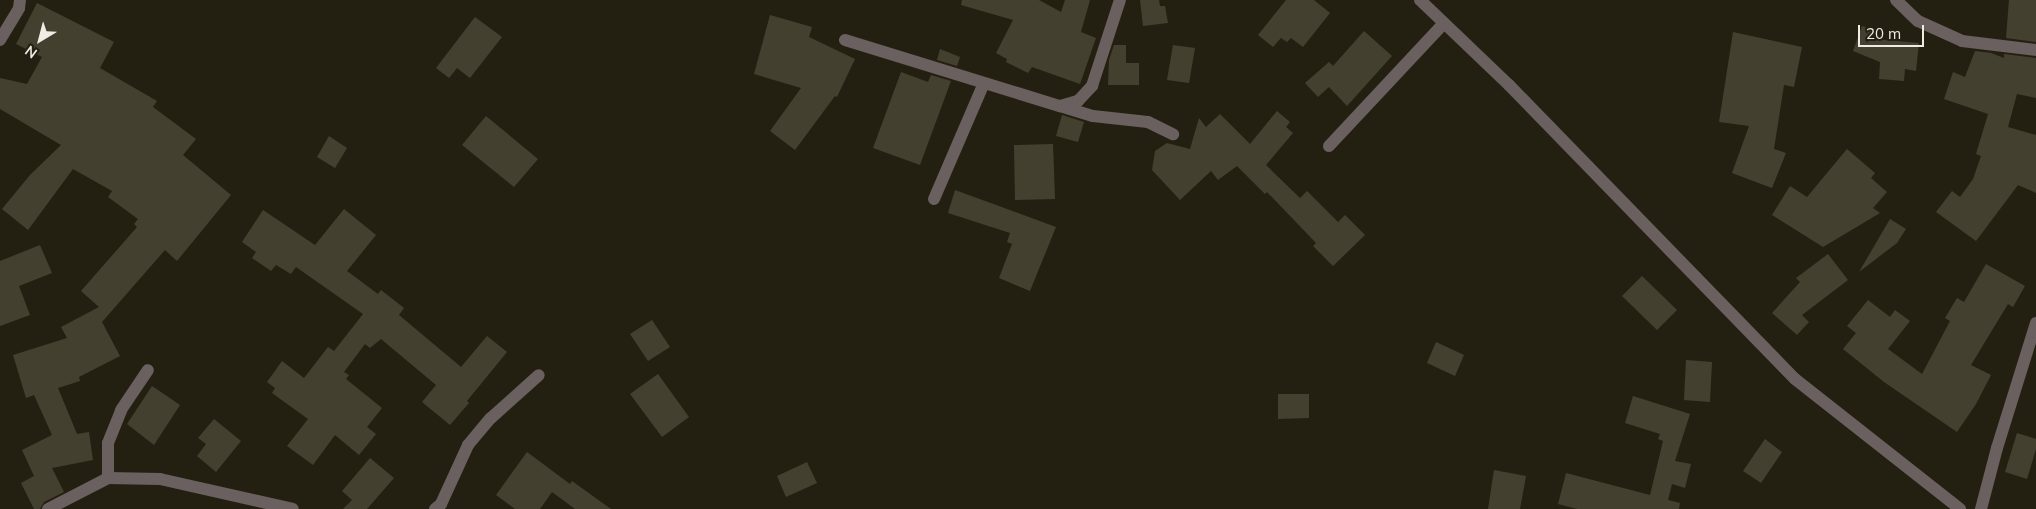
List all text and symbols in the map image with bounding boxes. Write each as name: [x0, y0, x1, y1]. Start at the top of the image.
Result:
north arrow: [15, 15, 65, 65]
scale bar: [1861, 15, 1927, 47]
text: 20 m: [1866, 24, 1901, 43]
text: N: [21, 42, 41, 62]

